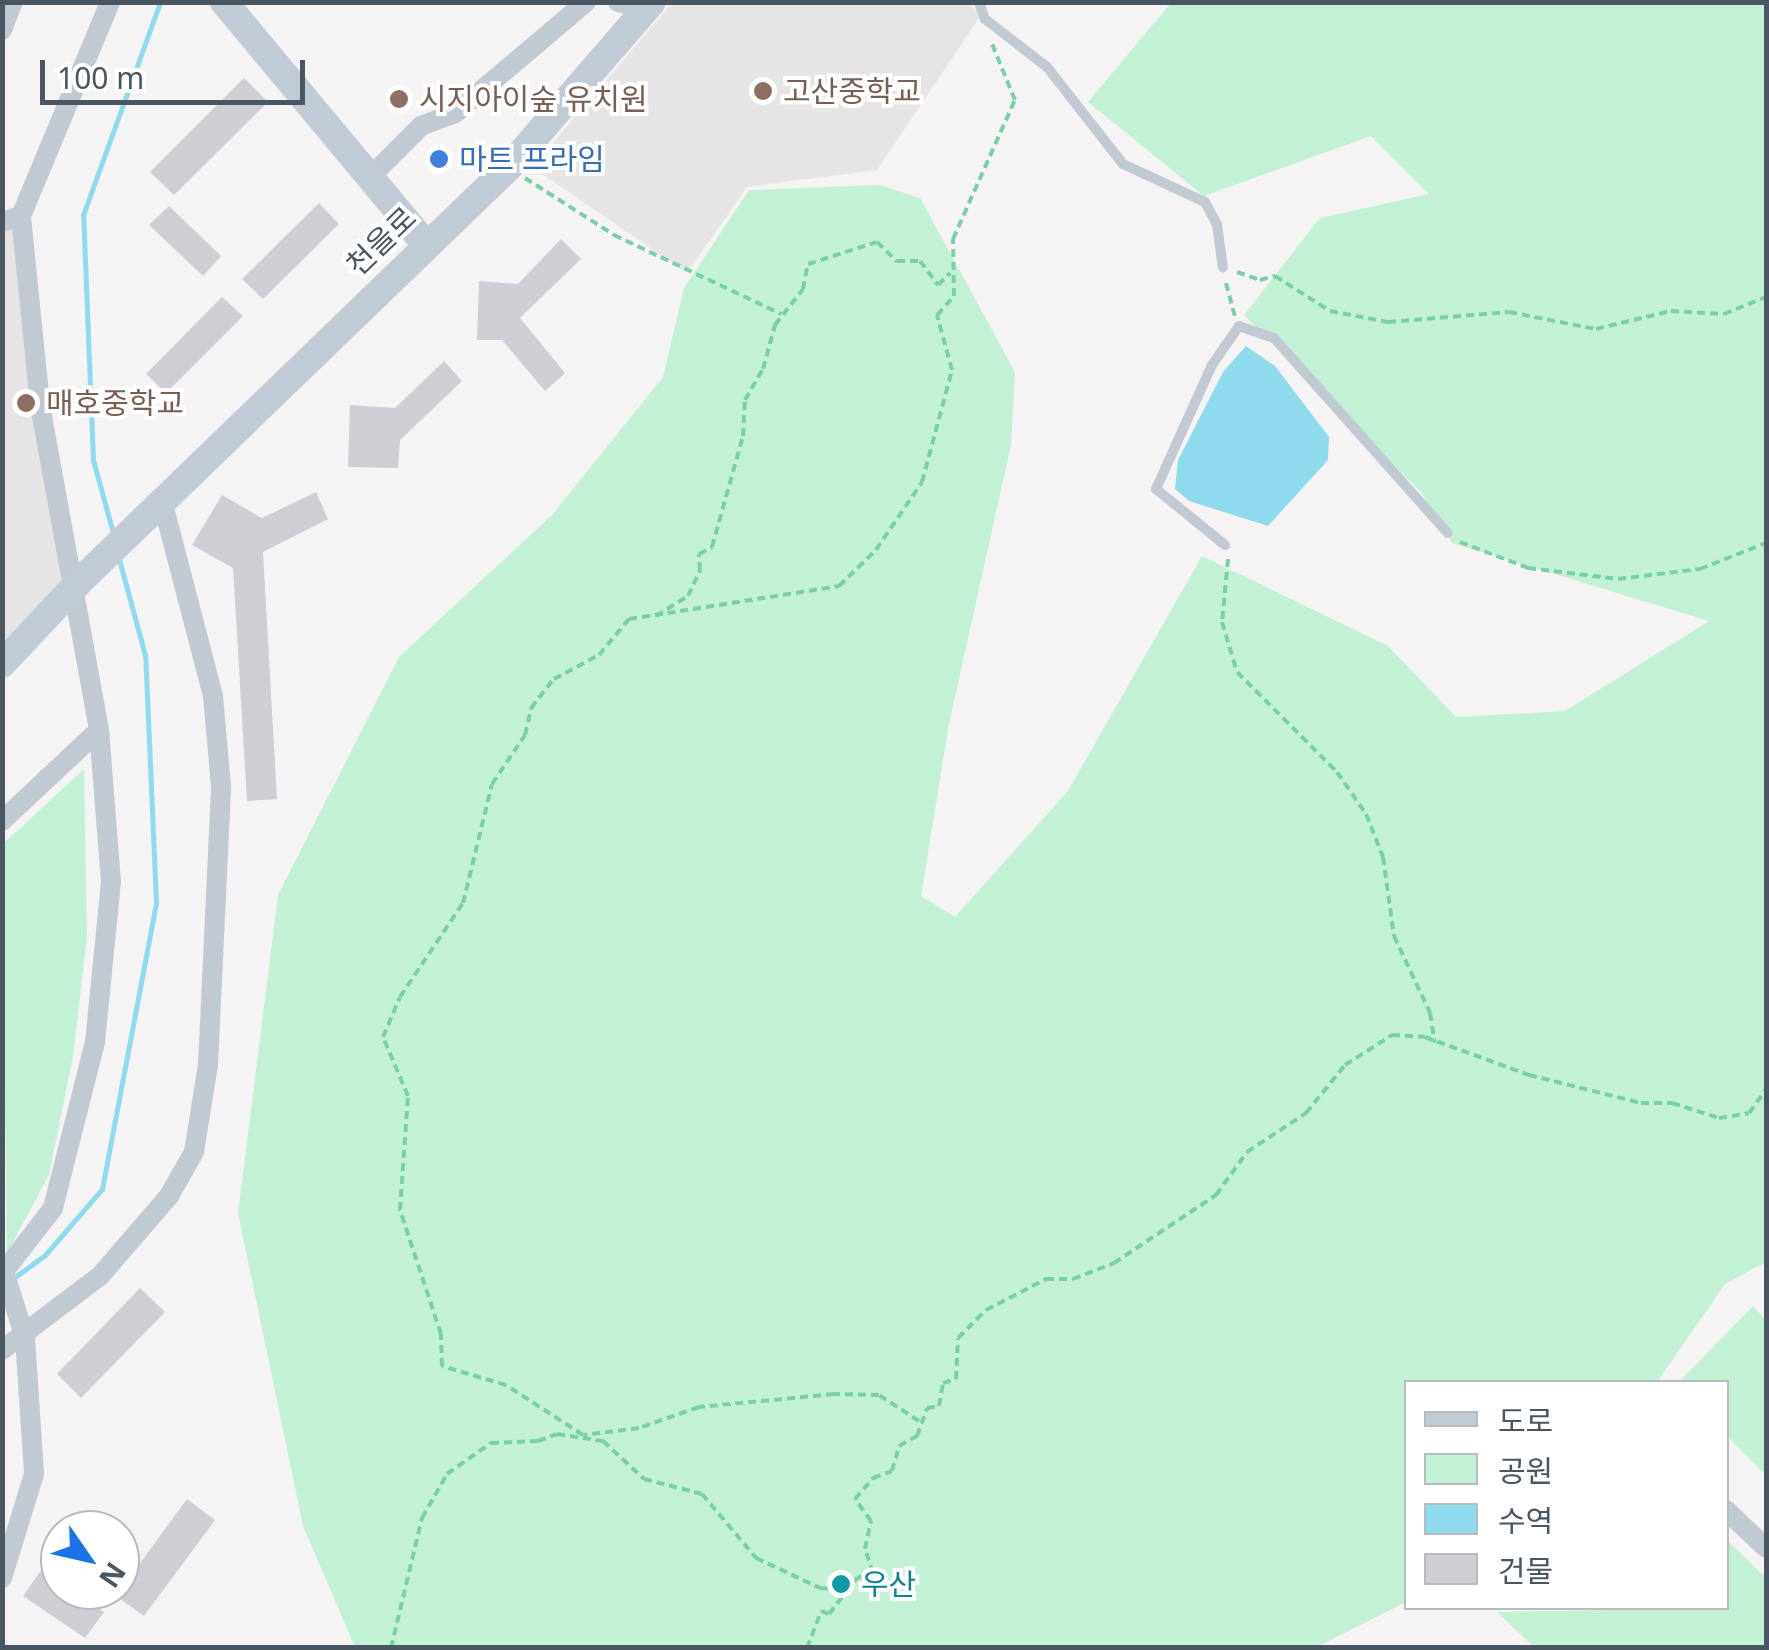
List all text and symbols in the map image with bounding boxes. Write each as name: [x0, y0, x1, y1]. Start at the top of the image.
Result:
scale bar: [45, 40, 310, 102]
text: 100 m: [57, 57, 144, 98]
place label: 고산중학교: [783, 73, 921, 109]
marker: 고산중학교: [752, 80, 774, 102]
place label: 시지아이숲 유치원: [419, 81, 648, 117]
marker: 시지아이숲 유치원: [388, 88, 410, 110]
place label: 마트 프라임: [459, 141, 605, 177]
marker: 마트 프라임: [428, 148, 450, 170]
street label: 천을로: [339, 199, 423, 283]
place label: 매호중학교: [46, 385, 184, 421]
marker: 매호중학교: [15, 392, 37, 414]
legend: [1404, 1380, 1729, 1610]
text: 도로: [1498, 1400, 1553, 1441]
text: 공원: [1498, 1450, 1553, 1491]
text: 수역: [1498, 1500, 1553, 1541]
north arrow: [40, 1510, 140, 1610]
text: 건물: [1498, 1550, 1553, 1591]
text: N: [91, 1556, 135, 1596]
place label: 우산: [861, 1566, 916, 1602]
marker: 우산: [830, 1573, 852, 1595]

